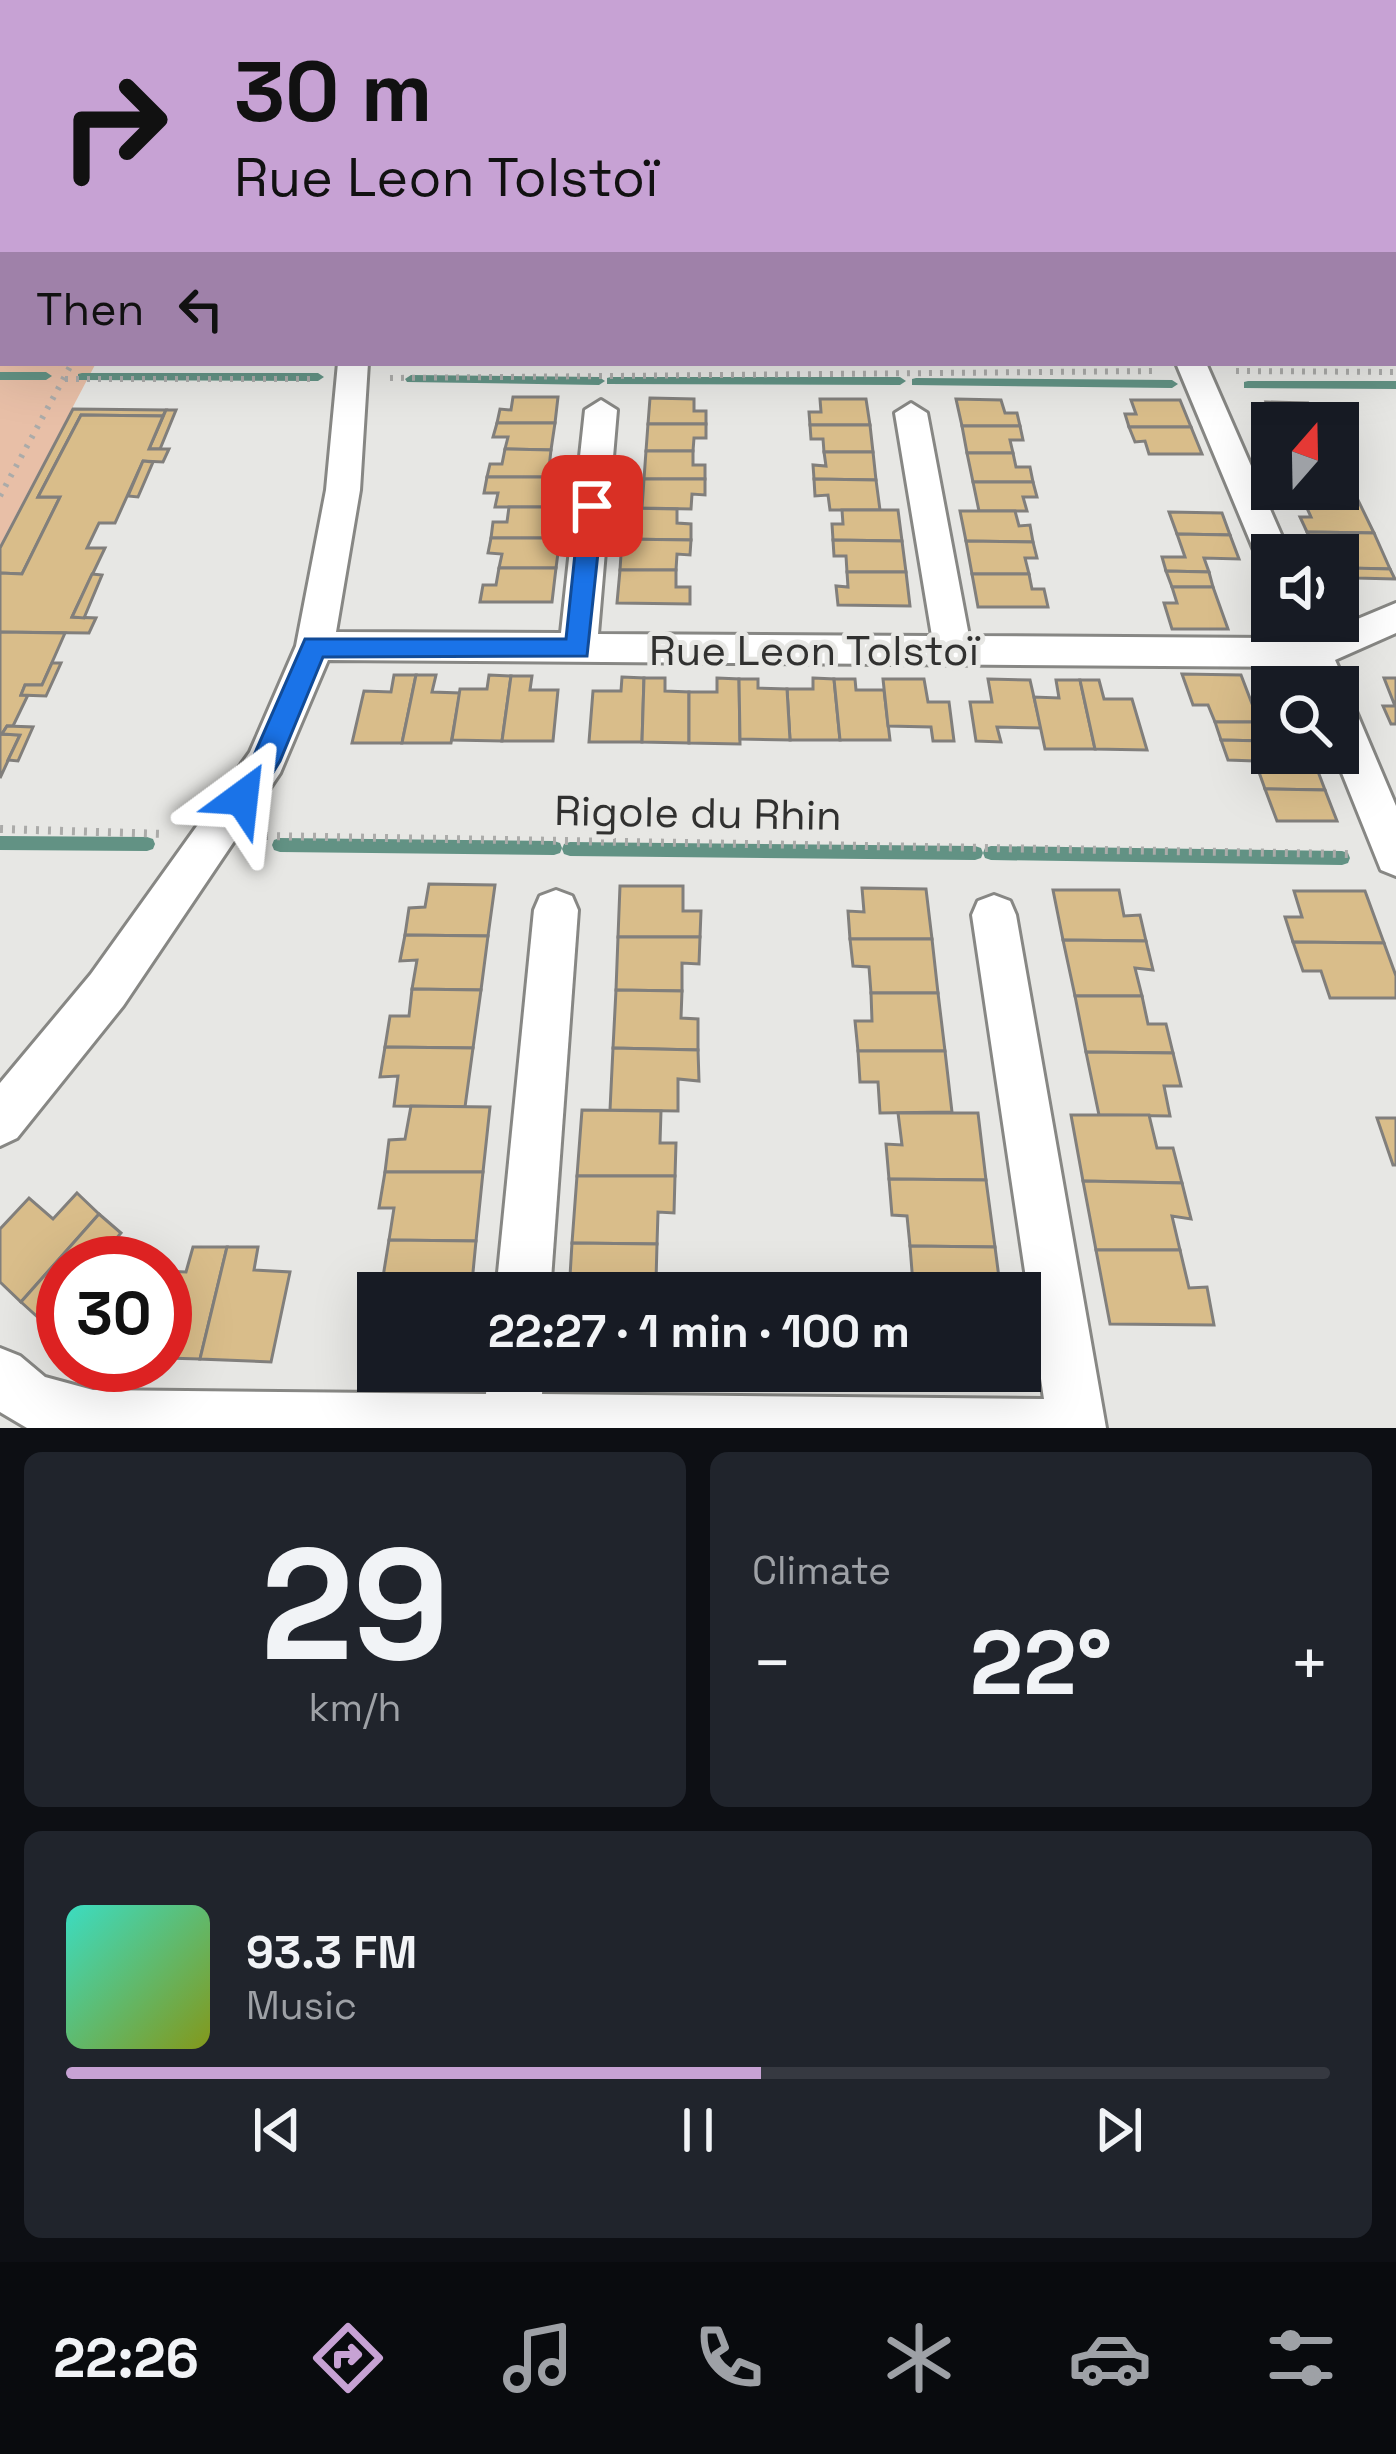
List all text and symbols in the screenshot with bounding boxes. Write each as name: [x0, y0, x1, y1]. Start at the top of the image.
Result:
text: 30 m: [234, 38, 433, 146]
icon: right: [36, 48, 192, 204]
text: Rue Leon Tolstoï: [234, 143, 658, 212]
icon: left: [168, 276, 234, 342]
text: Then: [36, 281, 144, 338]
north arrow: [1251, 402, 1359, 510]
map controls: [1251, 402, 1359, 774]
pin: [541, 455, 643, 557]
icon: arrive: [559, 473, 625, 539]
button: sound: [1251, 534, 1359, 642]
street label: Rue Leon Tolstoï: [649, 624, 981, 677]
button: search: [1251, 666, 1359, 774]
position arrow: [179, 735, 305, 861]
street label: Rigole du Rhin: [554, 784, 842, 842]
speed limit sign: 30: [36, 1236, 192, 1392]
text: 22:27 · 1 min · 100 m: [488, 1303, 910, 1360]
text: 29: [261, 1505, 449, 1705]
text: Climate: [752, 1546, 891, 1595]
text: 22°: [970, 1605, 1112, 1720]
text: −: [752, 1621, 793, 1705]
text: +: [1289, 1621, 1330, 1705]
text: km/h: [309, 1683, 401, 1732]
text: 93.3 FM: [246, 1924, 417, 1981]
text: Music: [246, 1981, 357, 2030]
icon: previous: [244, 2097, 310, 2163]
icon: pause: [665, 2097, 731, 2163]
icon: next: [1086, 2097, 1152, 2163]
icon: directions: [306, 2316, 390, 2400]
icon: music: [496, 2316, 580, 2400]
icon: phone: [687, 2316, 771, 2400]
icon: climate: [877, 2316, 961, 2400]
icon: car: [1068, 2316, 1152, 2400]
icon: filters: [1259, 2316, 1343, 2400]
text: 22:26: [53, 2324, 199, 2393]

